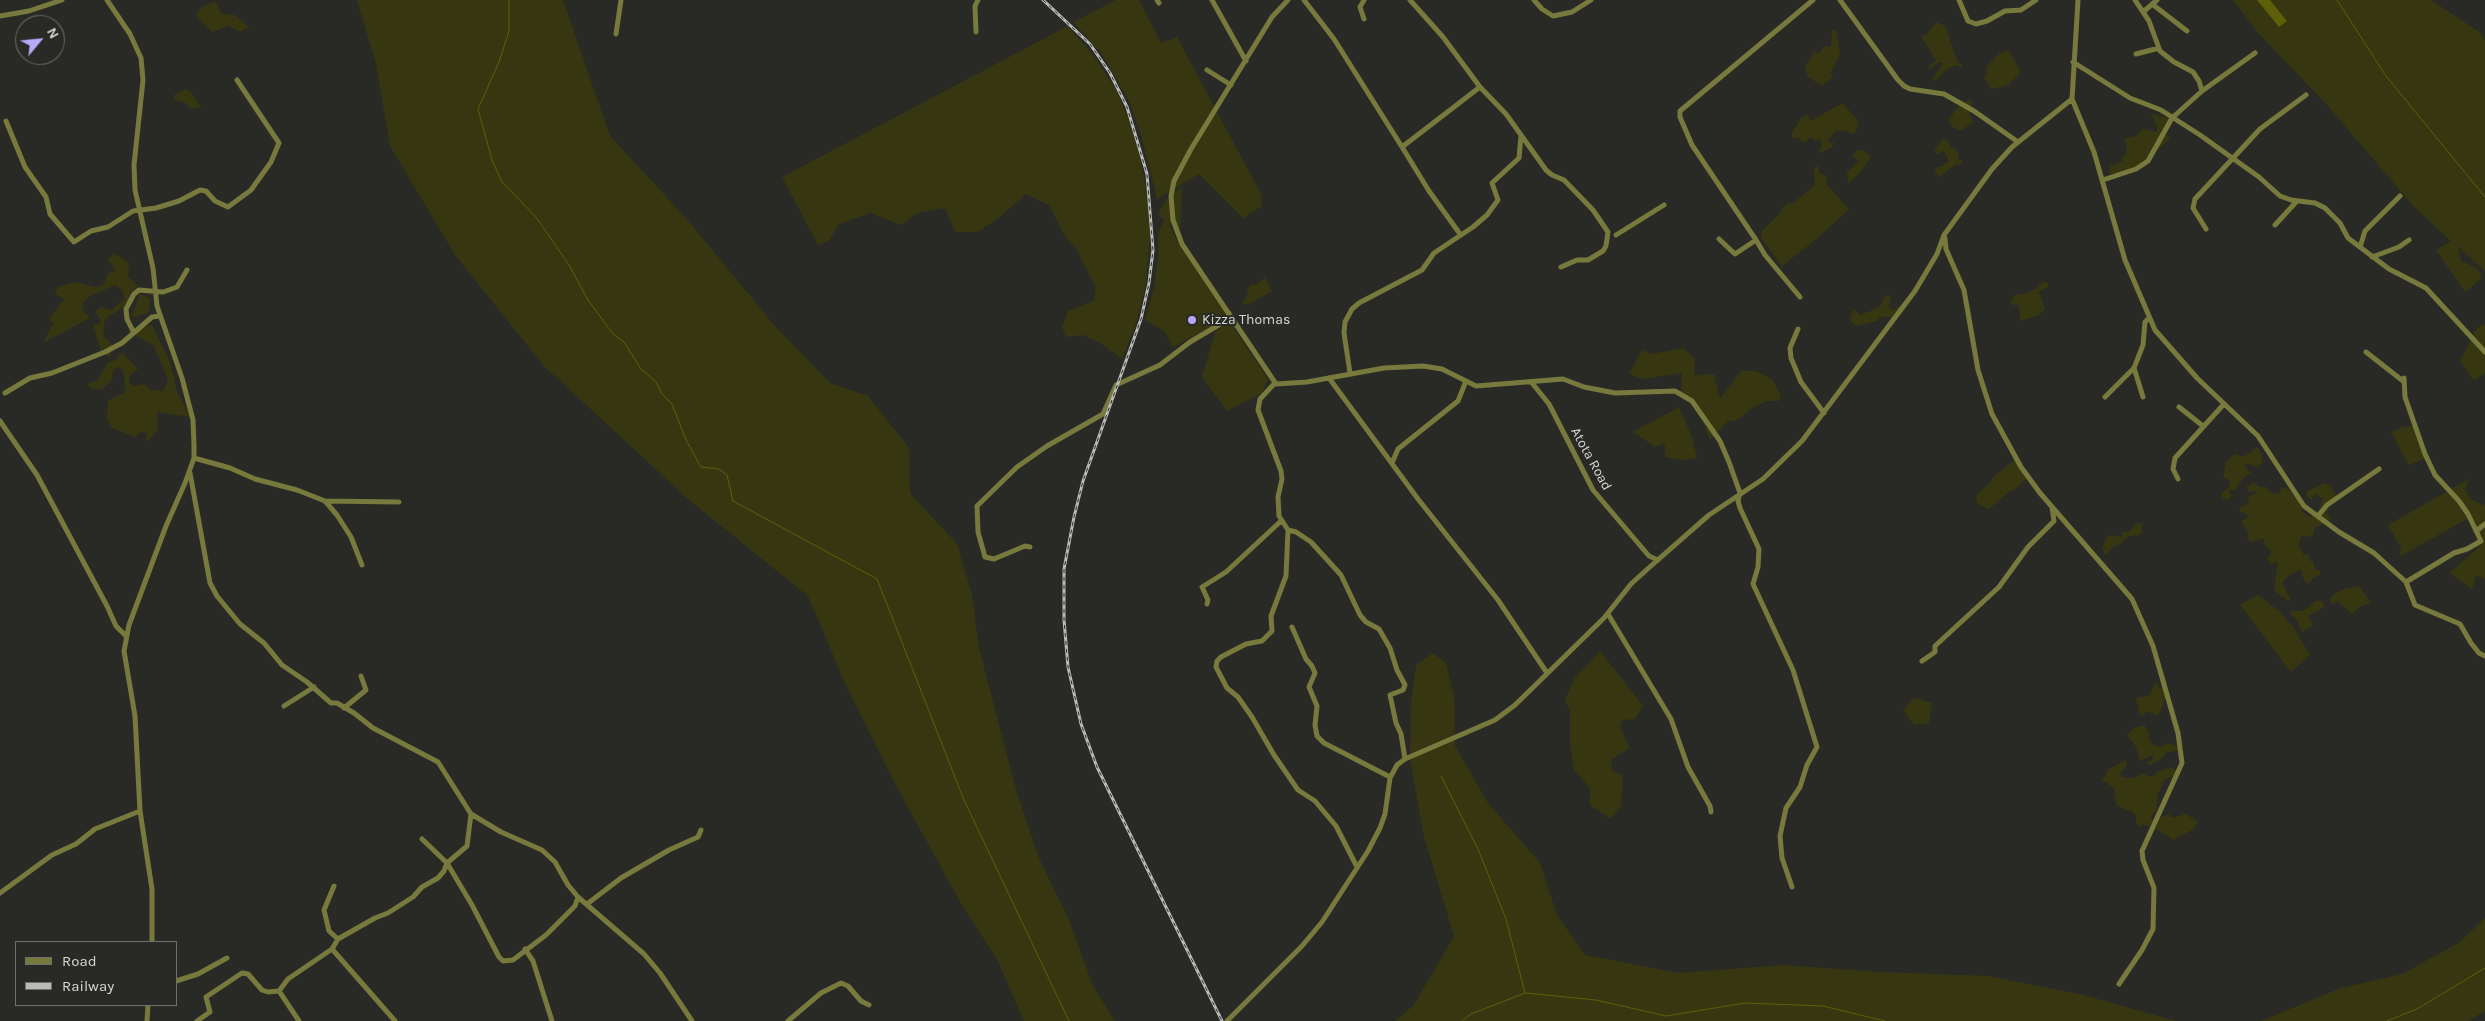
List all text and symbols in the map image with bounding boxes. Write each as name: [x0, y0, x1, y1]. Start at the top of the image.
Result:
north arrow: [15, 15, 65, 65]
text: N: [43, 25, 63, 42]
place label: Kizza Thomas: [1202, 312, 1290, 328]
marker: Kizza Thomas: [1186, 314, 1198, 326]
street label: Atota Road: [1567, 425, 1615, 493]
legend: [15, 941, 178, 1006]
text: Road: [62, 952, 97, 970]
text: Railway: [62, 977, 114, 995]

